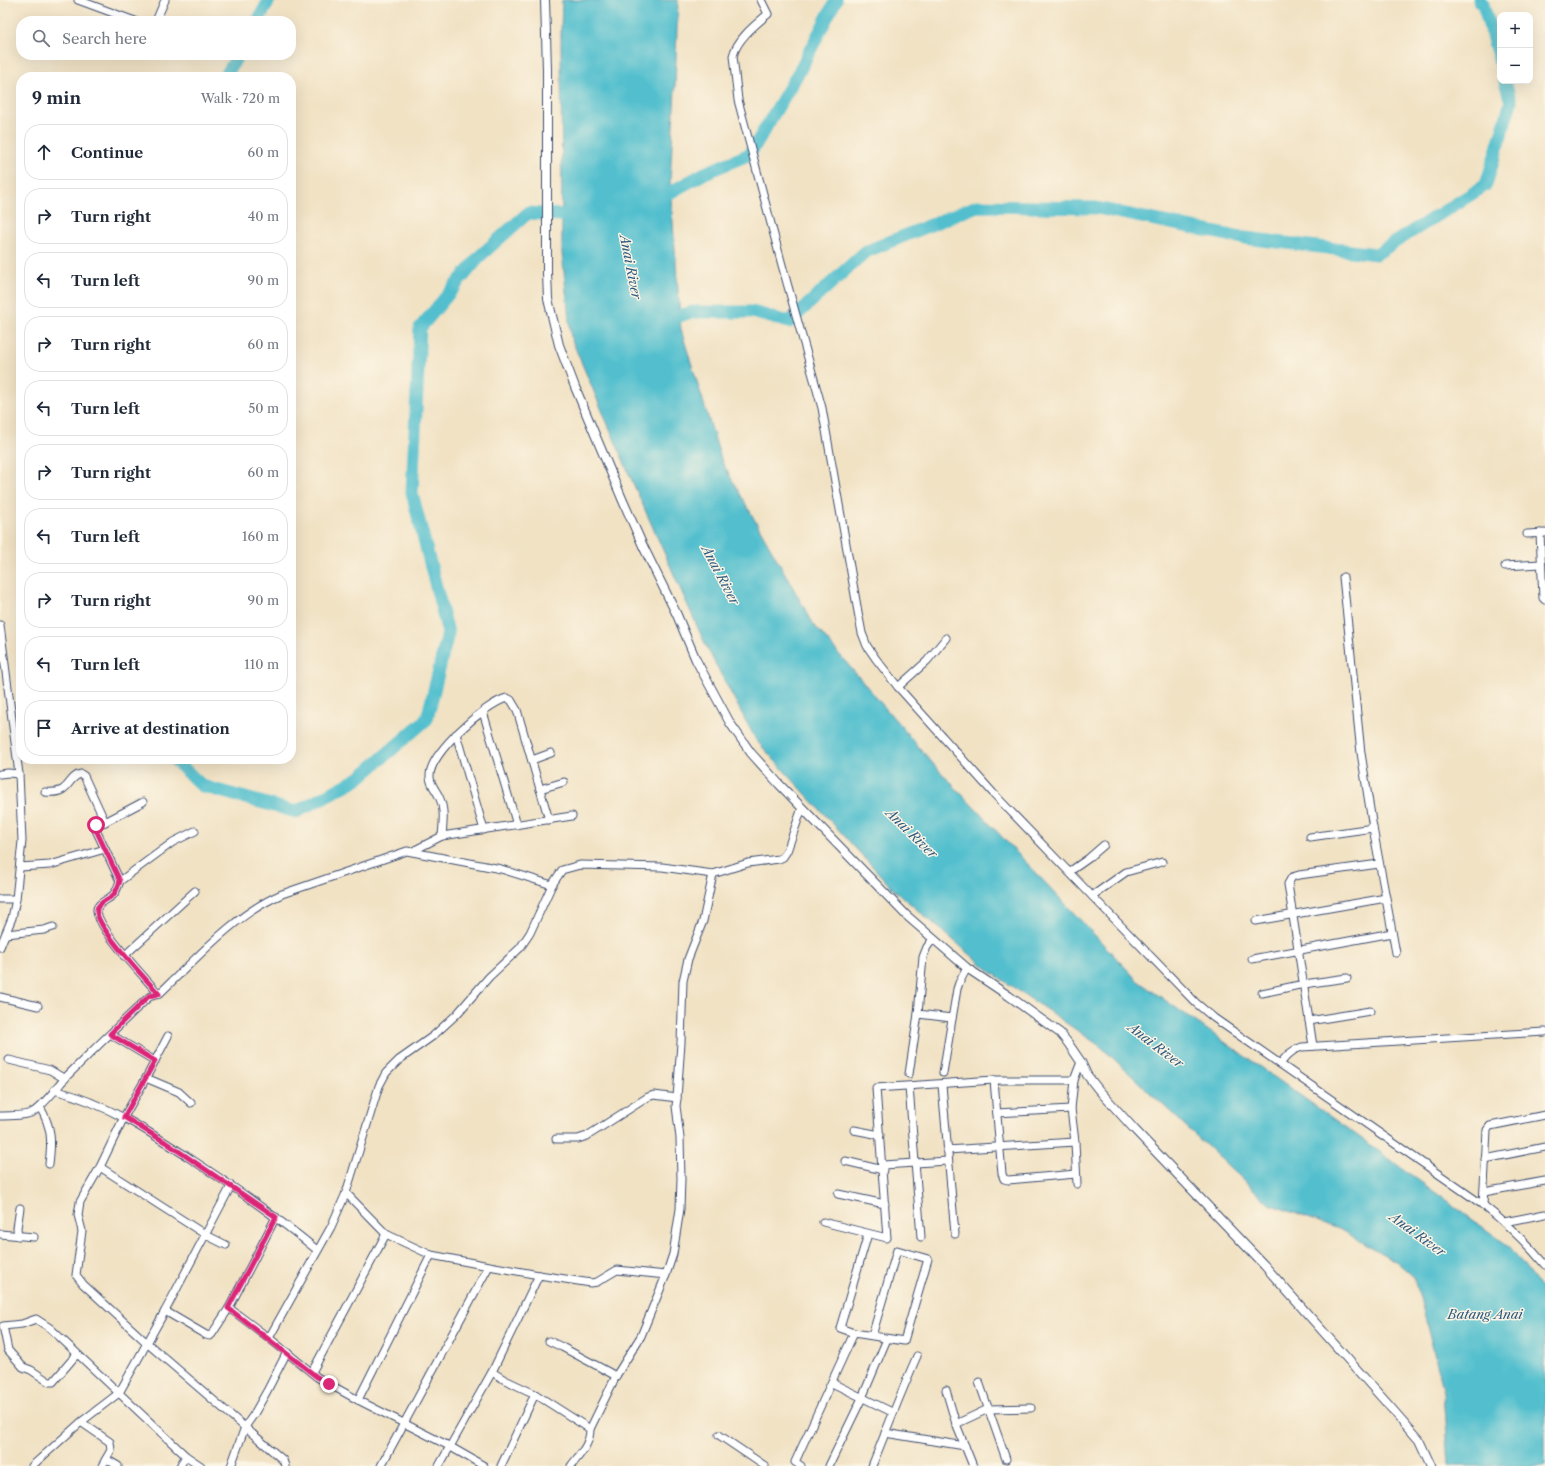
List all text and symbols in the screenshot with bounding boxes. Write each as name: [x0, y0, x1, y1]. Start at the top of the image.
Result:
map controls: [1497, 12, 1533, 84]
button: +: [1497, 12, 1533, 48]
search box: [16, 16, 296, 60]
icon: search: [30, 27, 52, 49]
text: Search here: [62, 29, 147, 48]
button: −: [1497, 48, 1533, 84]
text: 9 min: [32, 88, 81, 108]
text: Walk · 720 m: [201, 90, 280, 106]
icon: ahead: [33, 141, 55, 163]
text: Continue: [71, 143, 143, 162]
text: 60 m: [248, 144, 279, 160]
icon: right: [33, 205, 55, 227]
text: Turn right: [71, 207, 151, 226]
text: 40 m: [248, 208, 279, 224]
water label: Anai River: [617, 231, 645, 302]
icon: left: [33, 269, 55, 291]
text: Turn left: [71, 271, 140, 290]
text: 90 m: [248, 272, 279, 288]
icon: right: [33, 333, 55, 355]
text: Turn right: [71, 335, 151, 354]
text: 60 m: [248, 336, 279, 352]
icon: left: [33, 397, 55, 419]
text: Turn left: [71, 399, 140, 418]
text: 50 m: [248, 400, 279, 416]
icon: right: [33, 461, 55, 483]
text: Turn right: [71, 463, 151, 482]
text: 60 m: [248, 464, 279, 480]
icon: left: [33, 525, 55, 547]
text: Turn left: [71, 527, 140, 546]
text: 160 m: [242, 528, 279, 544]
water label: Anai River: [698, 541, 744, 608]
icon: right: [33, 589, 55, 611]
text: Turn right: [71, 591, 151, 610]
text: 90 m: [248, 592, 279, 608]
icon: left: [33, 653, 55, 675]
text: Turn left: [71, 655, 140, 674]
text: 110 m: [244, 656, 279, 672]
icon: arrive: [33, 717, 55, 739]
text: Arrive at destination: [71, 719, 230, 738]
water label: Anai River: [881, 803, 942, 862]
route start: [87, 816, 105, 834]
water label: Anai River: [1123, 1018, 1188, 1072]
water label: Anai River: [1385, 1207, 1450, 1260]
water label: Batang Anai: [1446, 1306, 1523, 1322]
route end: [320, 1375, 338, 1393]

